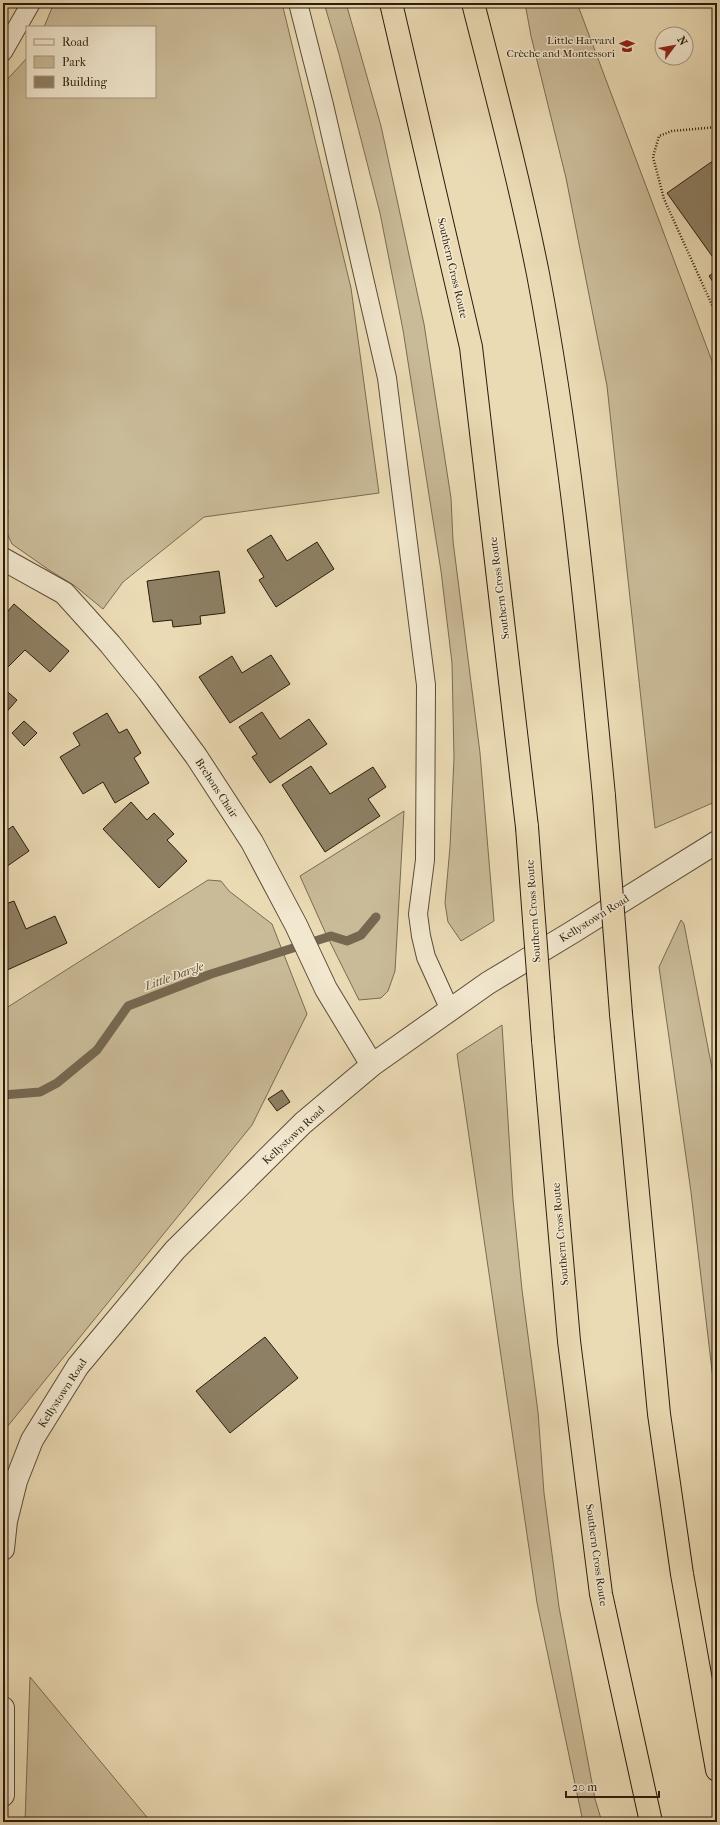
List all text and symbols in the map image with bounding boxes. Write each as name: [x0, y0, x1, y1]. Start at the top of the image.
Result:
legend: [26, 26, 156, 98]
north arrow: [654, 26, 694, 66]
place label: Little Harvard Crèche and Montessori: [506, 34, 616, 60]
text: N: [674, 34, 690, 48]
text: Road: [62, 35, 89, 49]
school or university icon: Little Harvard Crèche and Montessori: [618, 37, 636, 55]
text: Park: [62, 55, 87, 69]
text: Building: [62, 75, 107, 89]
street label: Southern Cross Route: [435, 216, 471, 320]
street label: Southern Cross Route: [487, 535, 512, 640]
street label: Brehons Chair: [193, 756, 241, 821]
street label: Southern Cross Route: [523, 859, 544, 963]
street label: Kellystown Road: [557, 891, 632, 945]
water label: Little Dargle: [142, 959, 206, 993]
street label: Kellystown Road: [260, 1103, 328, 1167]
street label: Southern Cross Route: [549, 1181, 571, 1286]
street label: Kellystown Road: [35, 1355, 90, 1430]
street label: Southern Cross Route: [583, 1503, 610, 1608]
scale bar: [566, 1773, 659, 1799]
text: 20 m: [572, 1780, 597, 1794]

